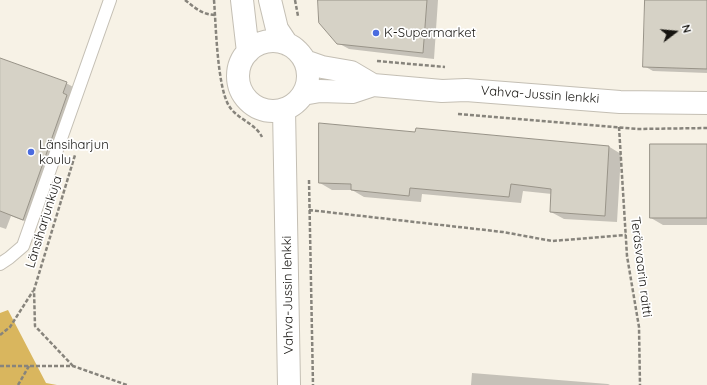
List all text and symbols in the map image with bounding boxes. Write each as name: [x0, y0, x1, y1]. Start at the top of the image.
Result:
north arrow: [655, 12, 695, 52]
text: N: [679, 23, 694, 35]
place label: K-Supermarket: [384, 25, 476, 41]
marker: K-Supermarket: [371, 28, 381, 38]
street label: Vahva-Jussin lenkki: [480, 83, 600, 107]
place label: Länsiharjun koulu: [39, 137, 109, 168]
marker: Länsiharjun koulu: [26, 147, 36, 157]
street label: Länsiharjunkuja: [23, 174, 65, 270]
street label: Teräsvaarin raitti: [627, 216, 655, 318]
street label: Vahva-Jussin lenkki: [279, 236, 297, 354]

